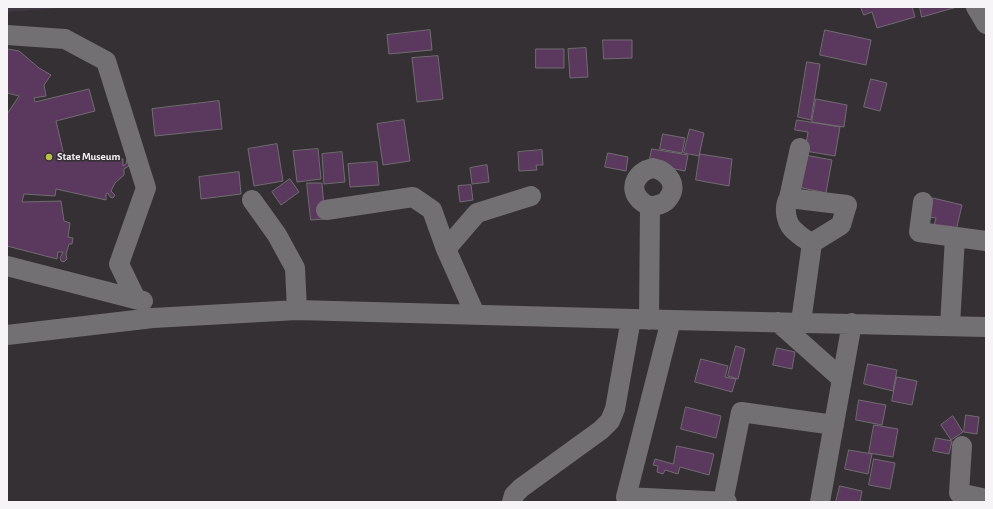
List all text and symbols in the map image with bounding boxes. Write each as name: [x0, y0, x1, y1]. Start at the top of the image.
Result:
place label: State Museum: [57, 150, 120, 164]
marker: State Museum: [44, 152, 54, 162]

